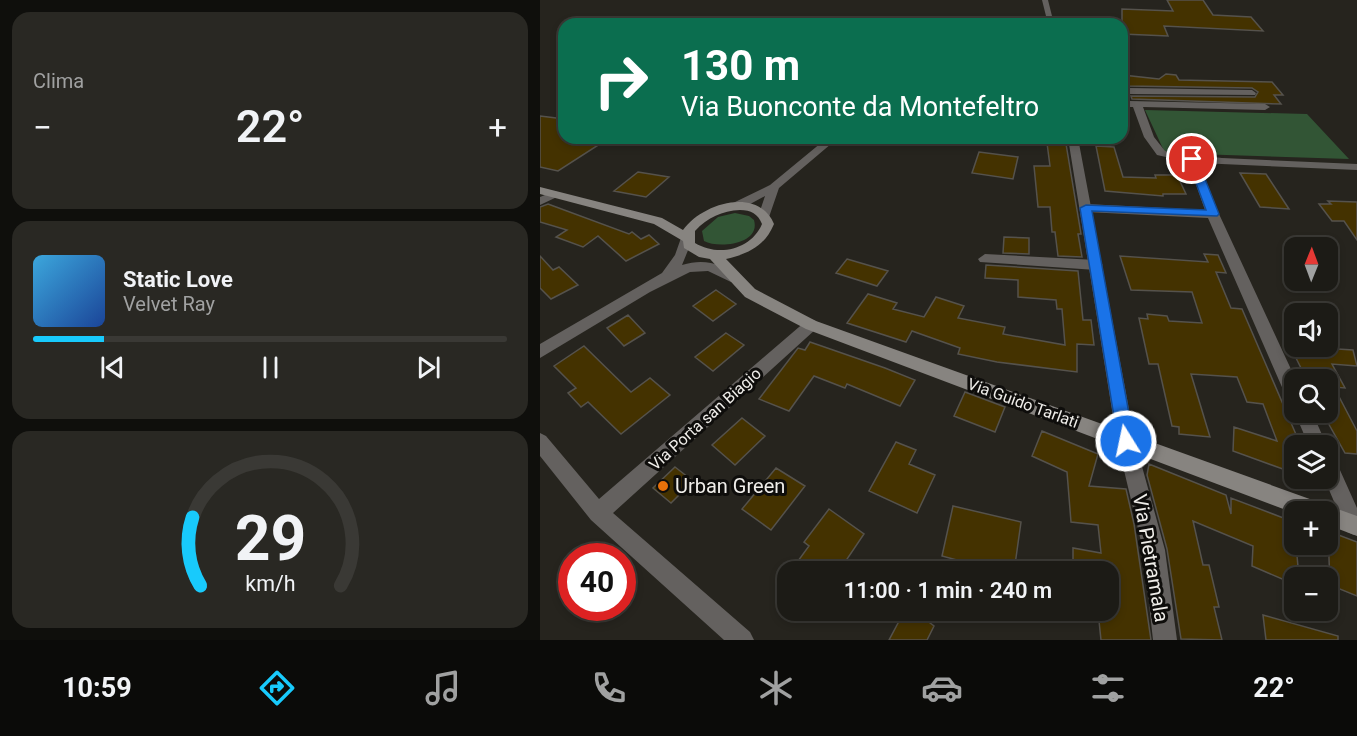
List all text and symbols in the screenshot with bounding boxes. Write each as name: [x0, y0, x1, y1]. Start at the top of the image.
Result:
text: 130 m: [681, 41, 800, 90]
icon: right: [582, 42, 660, 120]
text: Clima: [33, 69, 84, 93]
text: Via Buonconte da Montefeltro: [681, 91, 1039, 123]
text: 22°: [236, 100, 304, 153]
text: −: [33, 108, 52, 147]
text: +: [488, 108, 507, 147]
pin: [1166, 133, 1217, 184]
icon: arrive: [1175, 142, 1208, 175]
north arrow: [1284, 237, 1338, 291]
map controls: [1284, 237, 1338, 621]
text: Static Love: [123, 267, 233, 292]
text: Velvet Ray: [123, 292, 215, 316]
button: sound: [1284, 303, 1338, 357]
icon: previous: [96, 351, 129, 384]
icon: pause: [254, 351, 287, 384]
icon: next: [412, 351, 445, 384]
street label: Via Porta san Biagio: [645, 364, 765, 474]
button: search: [1284, 369, 1338, 423]
street label: Via Guido Tarlati: [965, 374, 1081, 432]
position arrow: [1094, 409, 1158, 473]
button: layers: [1284, 435, 1338, 489]
place label: Urban Green: [675, 474, 785, 498]
marker: Urban Green: [656, 479, 670, 493]
street label: Via Pietramala: [1128, 492, 1174, 624]
button: +: [1284, 501, 1338, 555]
text: 29: [234, 503, 306, 576]
speed limit sign: 40: [558, 543, 636, 621]
button: −: [1284, 567, 1338, 621]
text: km/h: [245, 572, 295, 597]
text: 11:00 · 1 min · 240 m: [844, 578, 1052, 603]
icon: directions: [256, 667, 298, 709]
icon: music: [422, 667, 464, 709]
icon: phone: [588, 667, 630, 709]
icon: climate: [755, 667, 797, 709]
icon: car: [921, 667, 963, 709]
icon: filters: [1087, 667, 1129, 709]
text: 10:59: [62, 672, 132, 704]
text: 22°: [1253, 672, 1295, 704]

